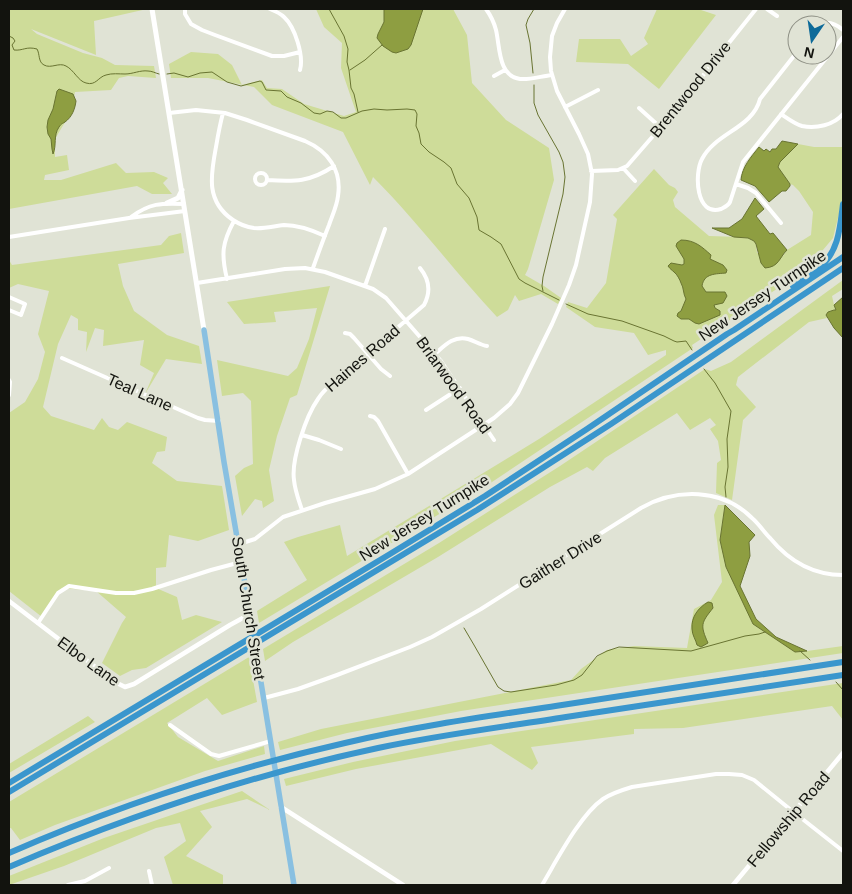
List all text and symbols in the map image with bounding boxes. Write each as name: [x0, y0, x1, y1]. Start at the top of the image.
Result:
north arrow: [787, 15, 837, 65]
street label: Brentwood Drive: [647, 38, 734, 141]
text: N: [802, 44, 816, 62]
street label: New Jersey Turnpike: [696, 247, 829, 344]
street label: Haines Road: [322, 322, 403, 395]
street label: Briarwood Road: [413, 334, 494, 437]
street label: Teal Lane: [105, 371, 175, 414]
street label: New Jersey Turnpike: [356, 471, 492, 564]
street label: Gaither Drive: [516, 528, 605, 593]
street label: South Church Street: [229, 535, 268, 682]
street label: Elbo Lane: [55, 633, 123, 690]
street label: Fellowship Road: [744, 769, 833, 870]

